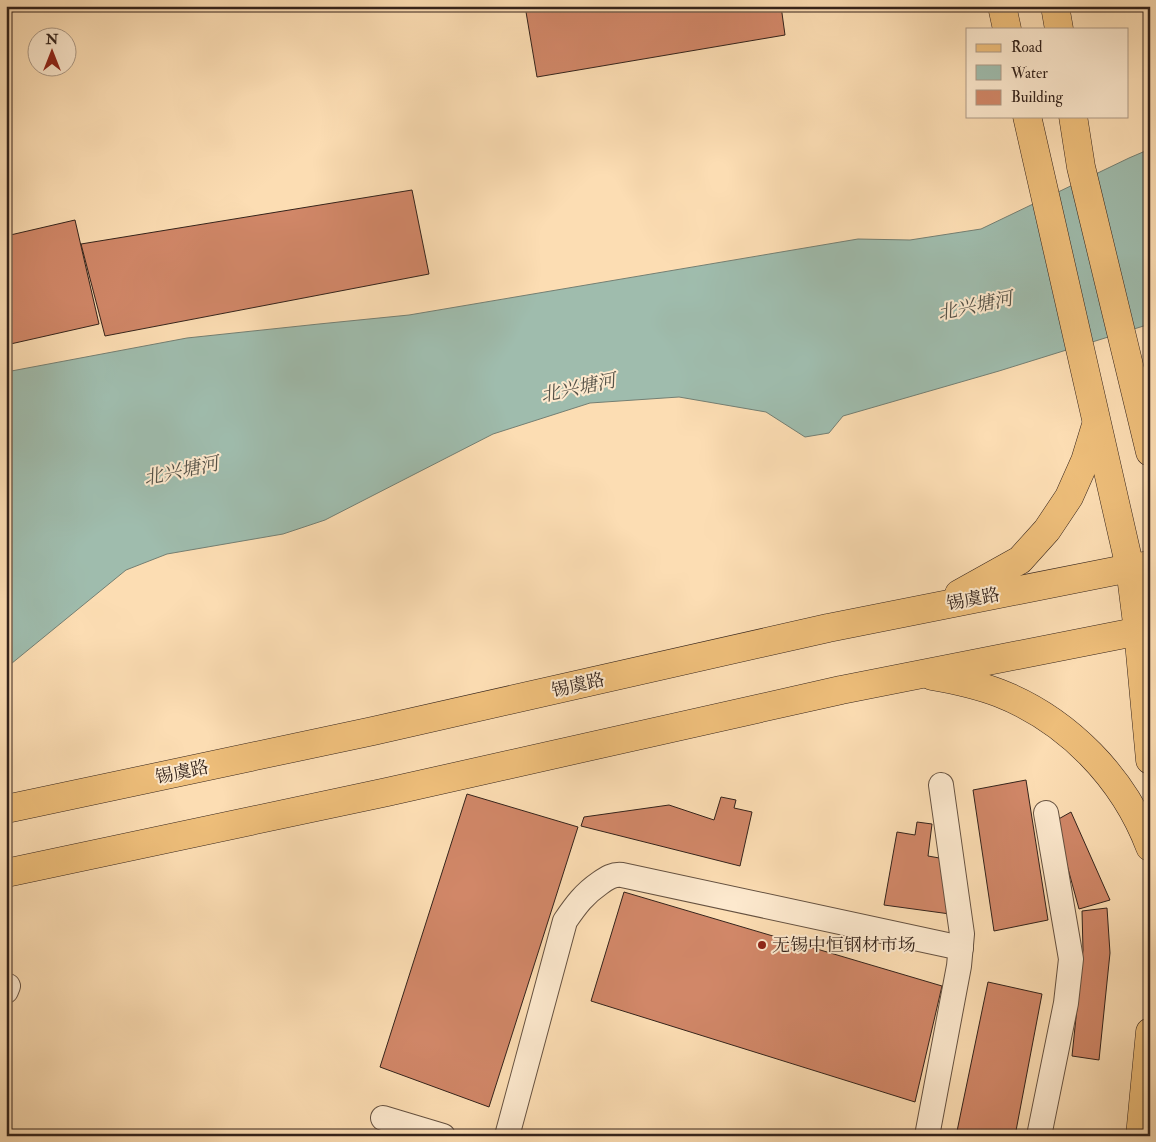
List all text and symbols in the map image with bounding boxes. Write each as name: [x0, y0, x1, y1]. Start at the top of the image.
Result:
north arrow: [28, 28, 78, 78]
legend: [966, 28, 1128, 118]
text: N: [45, 31, 59, 48]
text: Road: [1011, 38, 1043, 57]
text: Water: [1010, 64, 1048, 83]
text: Building: [1011, 88, 1063, 107]
water label: 北兴塘河: [936, 286, 1018, 326]
water label: 北兴塘河: [539, 368, 621, 408]
water label: 北兴塘河: [142, 451, 224, 491]
street label: 锡虞路: [944, 583, 1002, 616]
street label: 锡虞路: [549, 668, 607, 703]
street label: 锡虞路: [153, 756, 211, 789]
place label: 无锡中恒钢材市场: [772, 934, 916, 957]
marker: 无锡中恒钢材市场: [756, 939, 768, 951]

